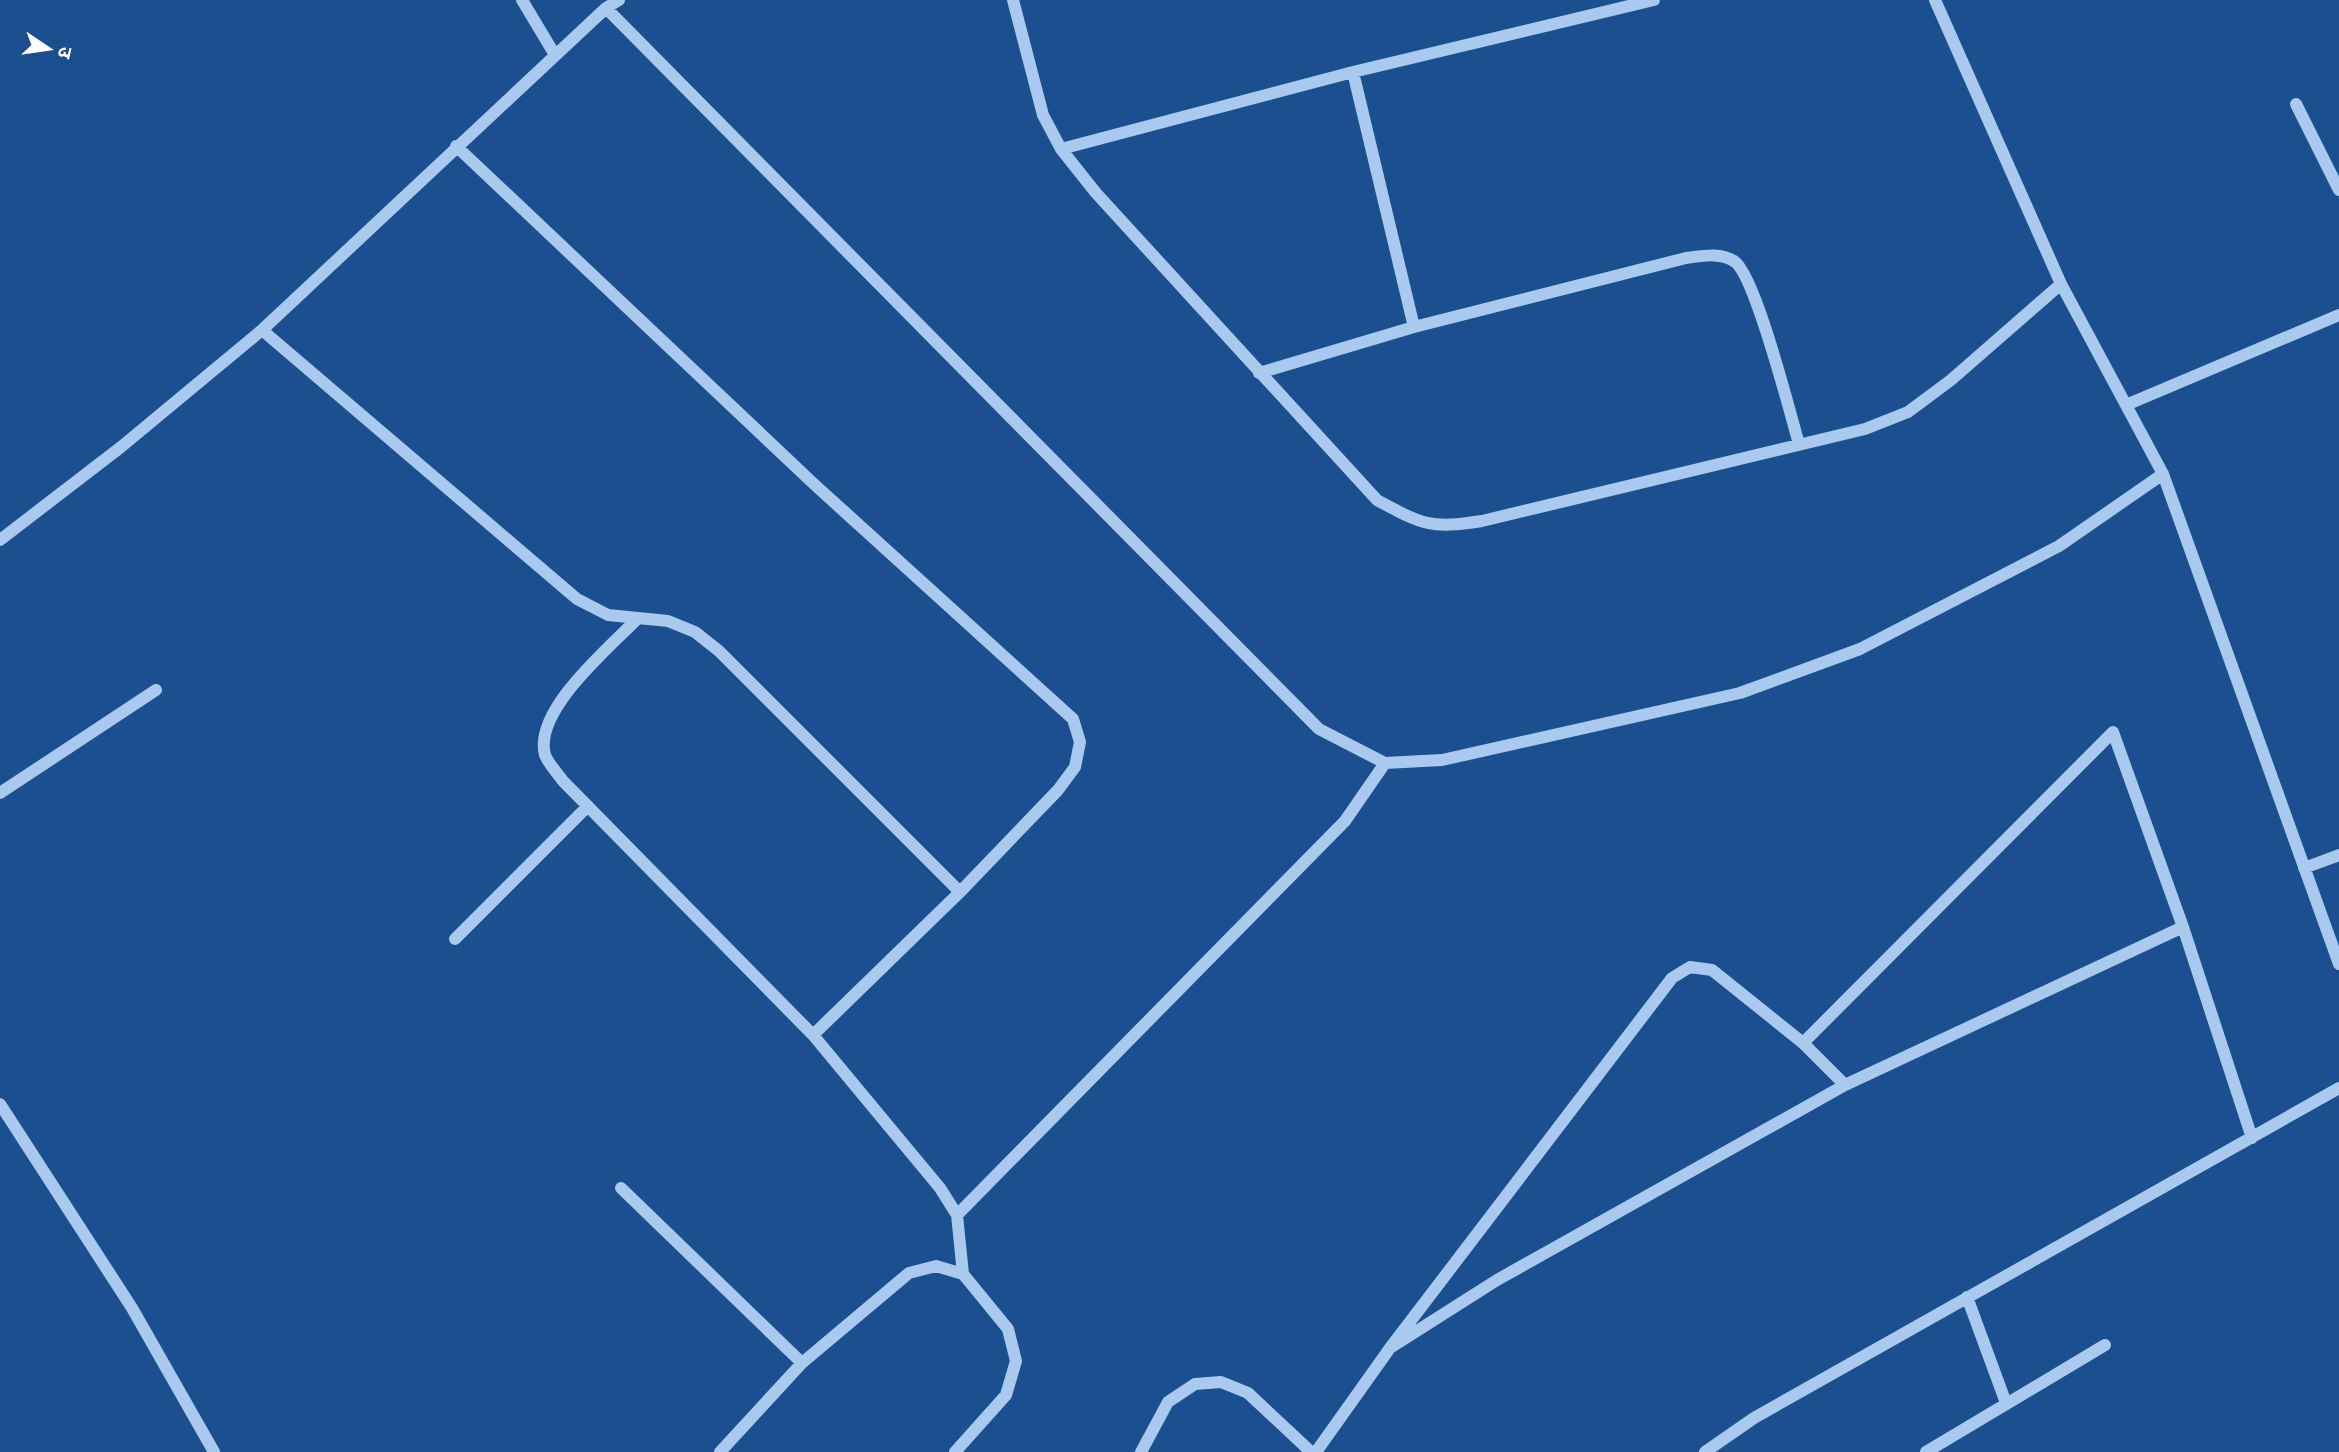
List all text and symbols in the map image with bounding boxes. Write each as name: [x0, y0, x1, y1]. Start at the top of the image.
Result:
north arrow: [14, 14, 84, 84]
text: उ: [53, 45, 78, 62]

